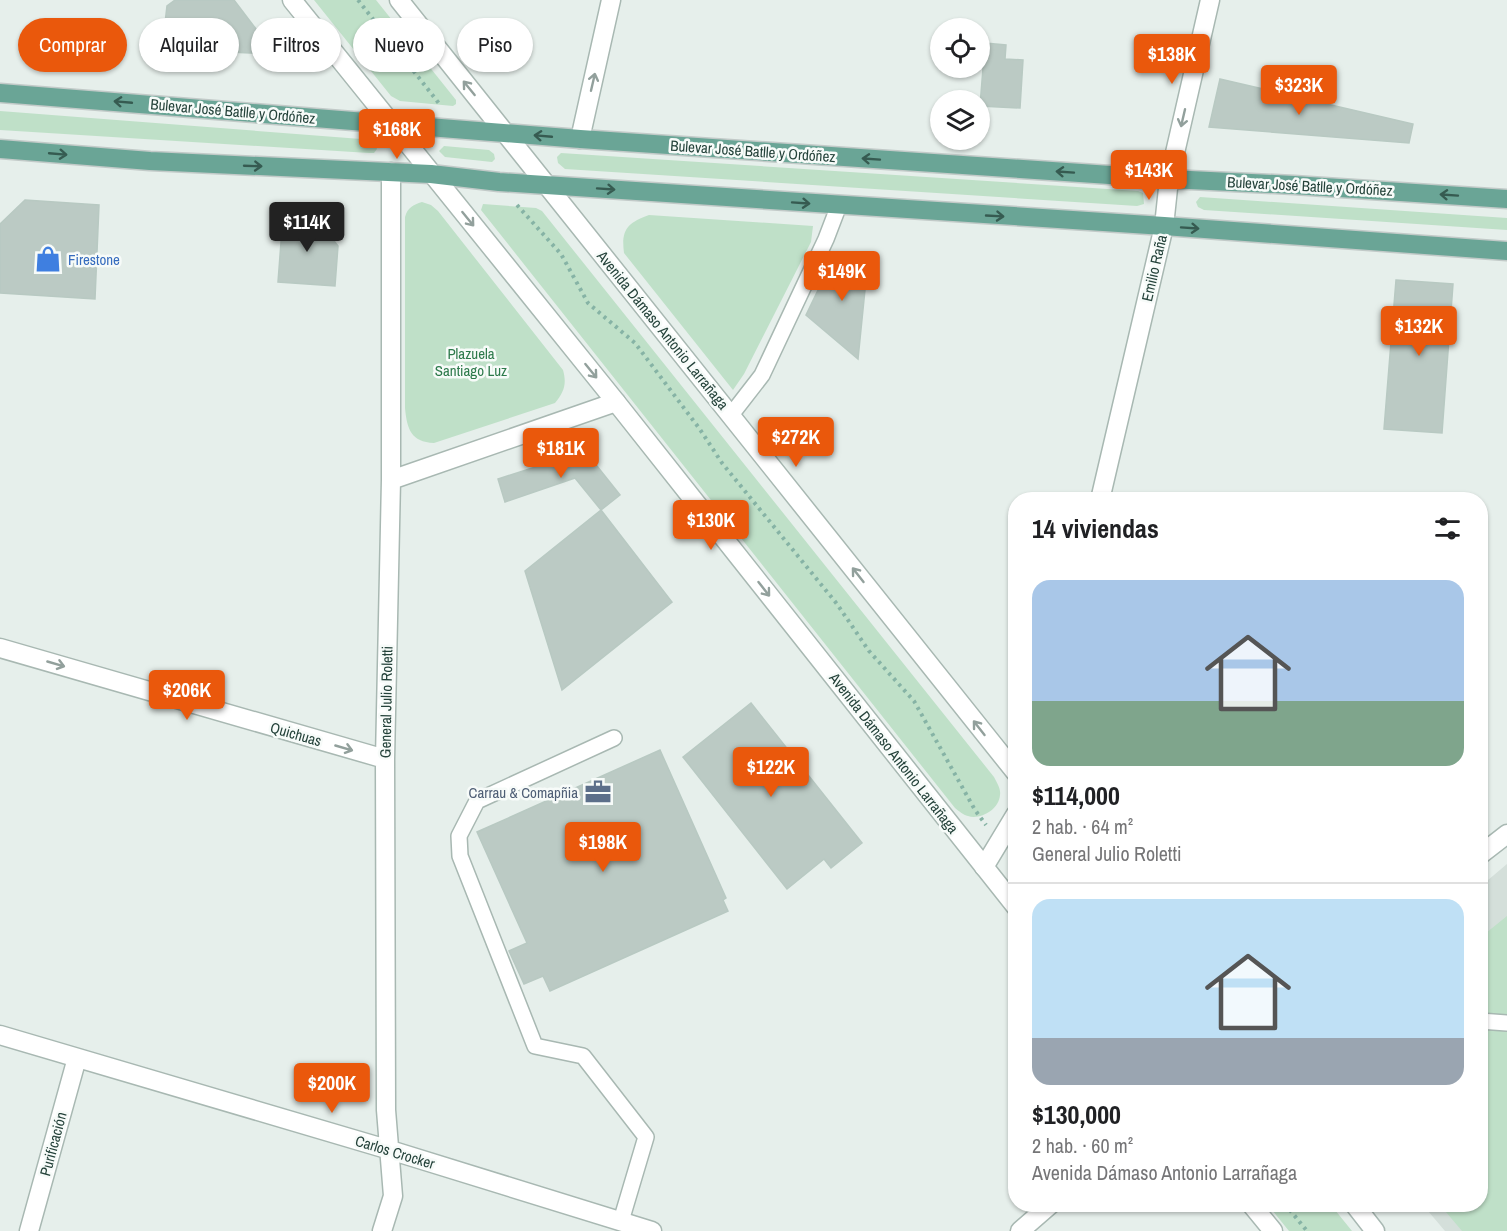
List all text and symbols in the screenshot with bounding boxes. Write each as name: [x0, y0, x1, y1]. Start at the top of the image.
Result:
chip: Comprar: [18, 18, 127, 72]
chip: Alquilar: [139, 18, 239, 72]
chip: Filtros: [251, 18, 341, 72]
chip: Nuevo: [353, 18, 445, 72]
chip: Piso: [457, 18, 533, 72]
map controls: [930, 18, 990, 150]
button: locate: [930, 18, 990, 78]
pin: $138K: [1130, 34, 1214, 85]
text: $138K: [1148, 40, 1196, 67]
pin: $323K: [1257, 65, 1341, 116]
text: $323K: [1275, 71, 1323, 98]
one-way arrow: [587, 73, 599, 92]
one-way arrow: [463, 80, 476, 96]
button: layers: [930, 90, 990, 150]
street label: Bulevar José Batlle y Ordóñez: [150, 93, 316, 129]
one-way arrow: [114, 96, 134, 107]
one-way arrow: [1177, 108, 1188, 128]
pin: $168K: [355, 109, 439, 160]
text: $168K: [373, 115, 421, 142]
one-way arrow: [533, 130, 553, 141]
street label: Bulevar José Batlle y Ordóñez: [670, 135, 836, 167]
one-way arrow: [48, 149, 68, 160]
pin: $143K: [1107, 150, 1191, 201]
one-way arrow: [861, 153, 881, 164]
text: $143K: [1125, 156, 1173, 183]
one-way arrow: [242, 160, 262, 171]
one-way arrow: [1056, 166, 1076, 177]
street label: Bulevar José Batlle y Ordóñez: [1227, 171, 1393, 201]
one-way arrow: [596, 184, 616, 195]
one-way arrow: [1439, 189, 1459, 200]
one-way arrow: [790, 197, 810, 208]
pin: $114K: [265, 202, 349, 253]
text: $114K: [283, 208, 331, 235]
one-way arrow: [461, 211, 475, 226]
one-way arrow: [985, 211, 1005, 222]
one-way arrow: [1179, 223, 1199, 234]
street label: Emilio Raña: [1136, 233, 1172, 303]
shop icon: Firestone: [33, 244, 63, 274]
street label: Avenida Dámaso Antonio Larrañaga: [592, 245, 734, 414]
place label: Firestone: [68, 249, 120, 270]
pin: $149K: [800, 251, 884, 302]
text: $149K: [818, 257, 866, 284]
pin: $132K: [1377, 306, 1461, 357]
text: $132K: [1395, 312, 1443, 339]
park label: Plazuela Santiago Luz: [435, 343, 507, 381]
one-way arrow: [584, 363, 597, 379]
pin: $272K: [754, 417, 838, 468]
text: $272K: [772, 423, 820, 450]
pin: $181K: [519, 428, 603, 479]
text: $181K: [537, 434, 585, 461]
pin: $130K: [669, 500, 753, 551]
text: $130K: [687, 506, 735, 533]
text: 14 viviendas: [1032, 511, 1159, 546]
icon: filters: [1431, 512, 1464, 545]
one-way arrow: [851, 567, 864, 583]
one-way arrow: [758, 581, 771, 597]
icon: home: [1194, 619, 1302, 727]
street label: General Julio Roletti: [375, 646, 397, 758]
one-way arrow: [46, 659, 65, 670]
street label: Avenida Dámaso Antonio Larrañaga: [824, 667, 964, 838]
pin: $206K: [145, 670, 229, 721]
text: $206K: [163, 676, 211, 703]
street label: Quichuas: [268, 717, 324, 751]
one-way arrow: [973, 720, 986, 736]
one-way arrow: [335, 742, 354, 754]
pin: $122K: [729, 747, 813, 798]
text: $122K: [747, 753, 795, 780]
office icon: Carrau & Comapñia: [583, 777, 613, 807]
text: $114,000: [1032, 778, 1120, 813]
place label: Carrau & Comapñia: [469, 782, 578, 803]
text: 2 hab. · 64 m²: [1032, 813, 1133, 840]
pin: $198K: [561, 822, 645, 873]
text: $198K: [579, 828, 627, 855]
text: General Julio Roletti: [1032, 840, 1182, 867]
icon: home: [1194, 938, 1302, 1046]
pin: $200K: [290, 1063, 374, 1114]
text: $200K: [308, 1069, 356, 1096]
text: $130,000: [1032, 1097, 1121, 1132]
street label: Purificación: [34, 1110, 72, 1178]
street label: Carlos Crocker: [353, 1130, 437, 1174]
text: 2 hab. · 60 m²: [1032, 1132, 1133, 1159]
text: Avenida Dámaso Antonio Larrañaga: [1032, 1159, 1297, 1186]

